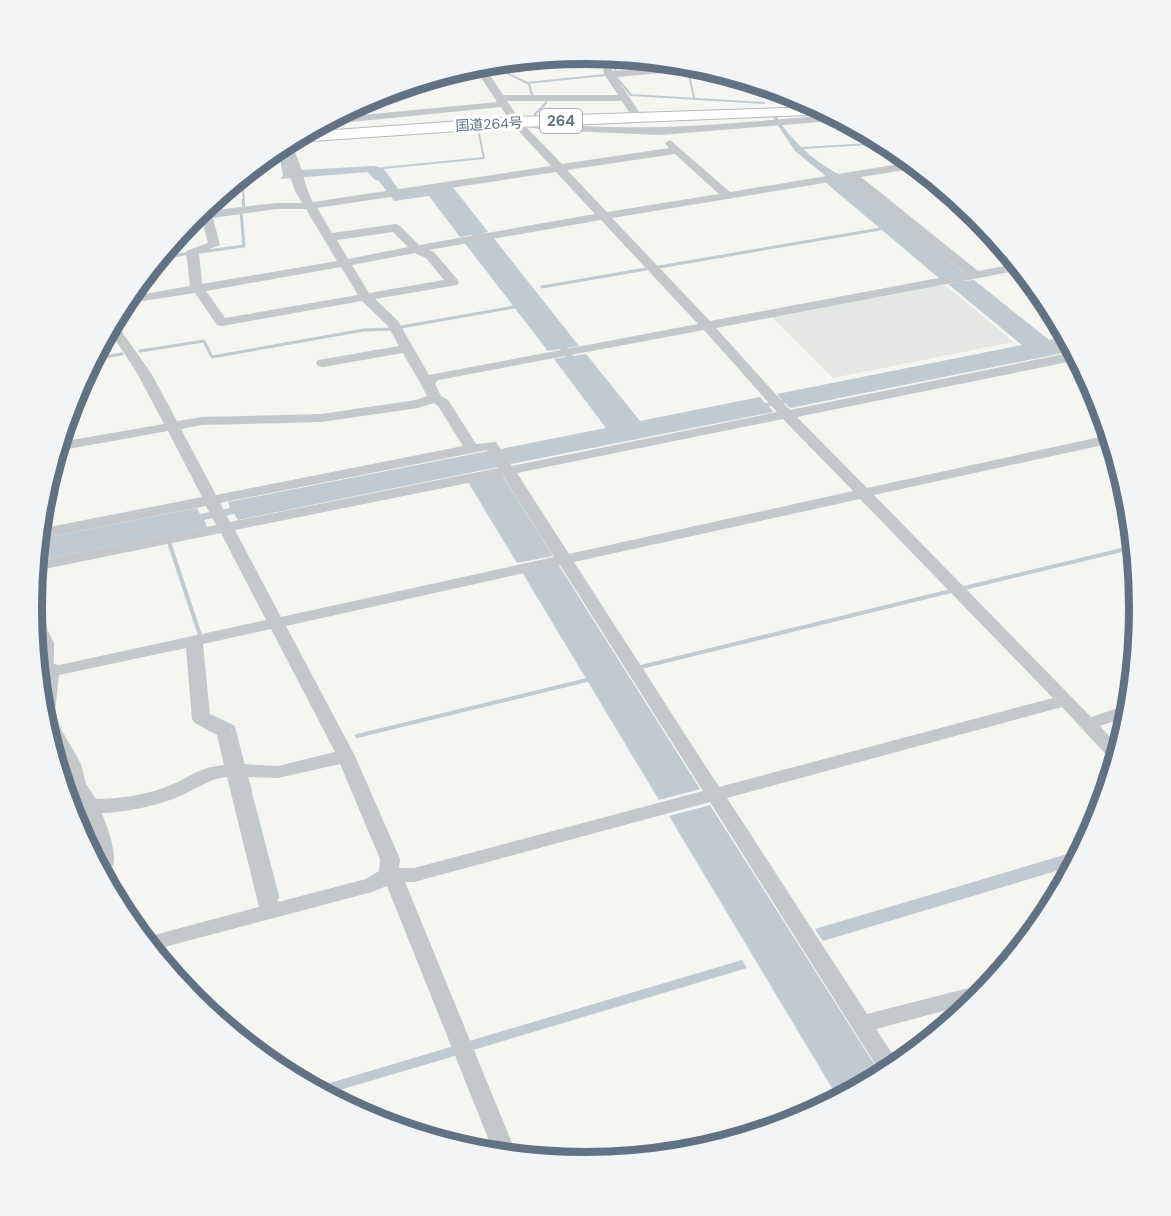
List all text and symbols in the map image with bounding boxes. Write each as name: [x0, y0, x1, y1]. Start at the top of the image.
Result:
road number: 264: [540, 109, 582, 133]
street label: 国道264号: [455, 113, 523, 135]

